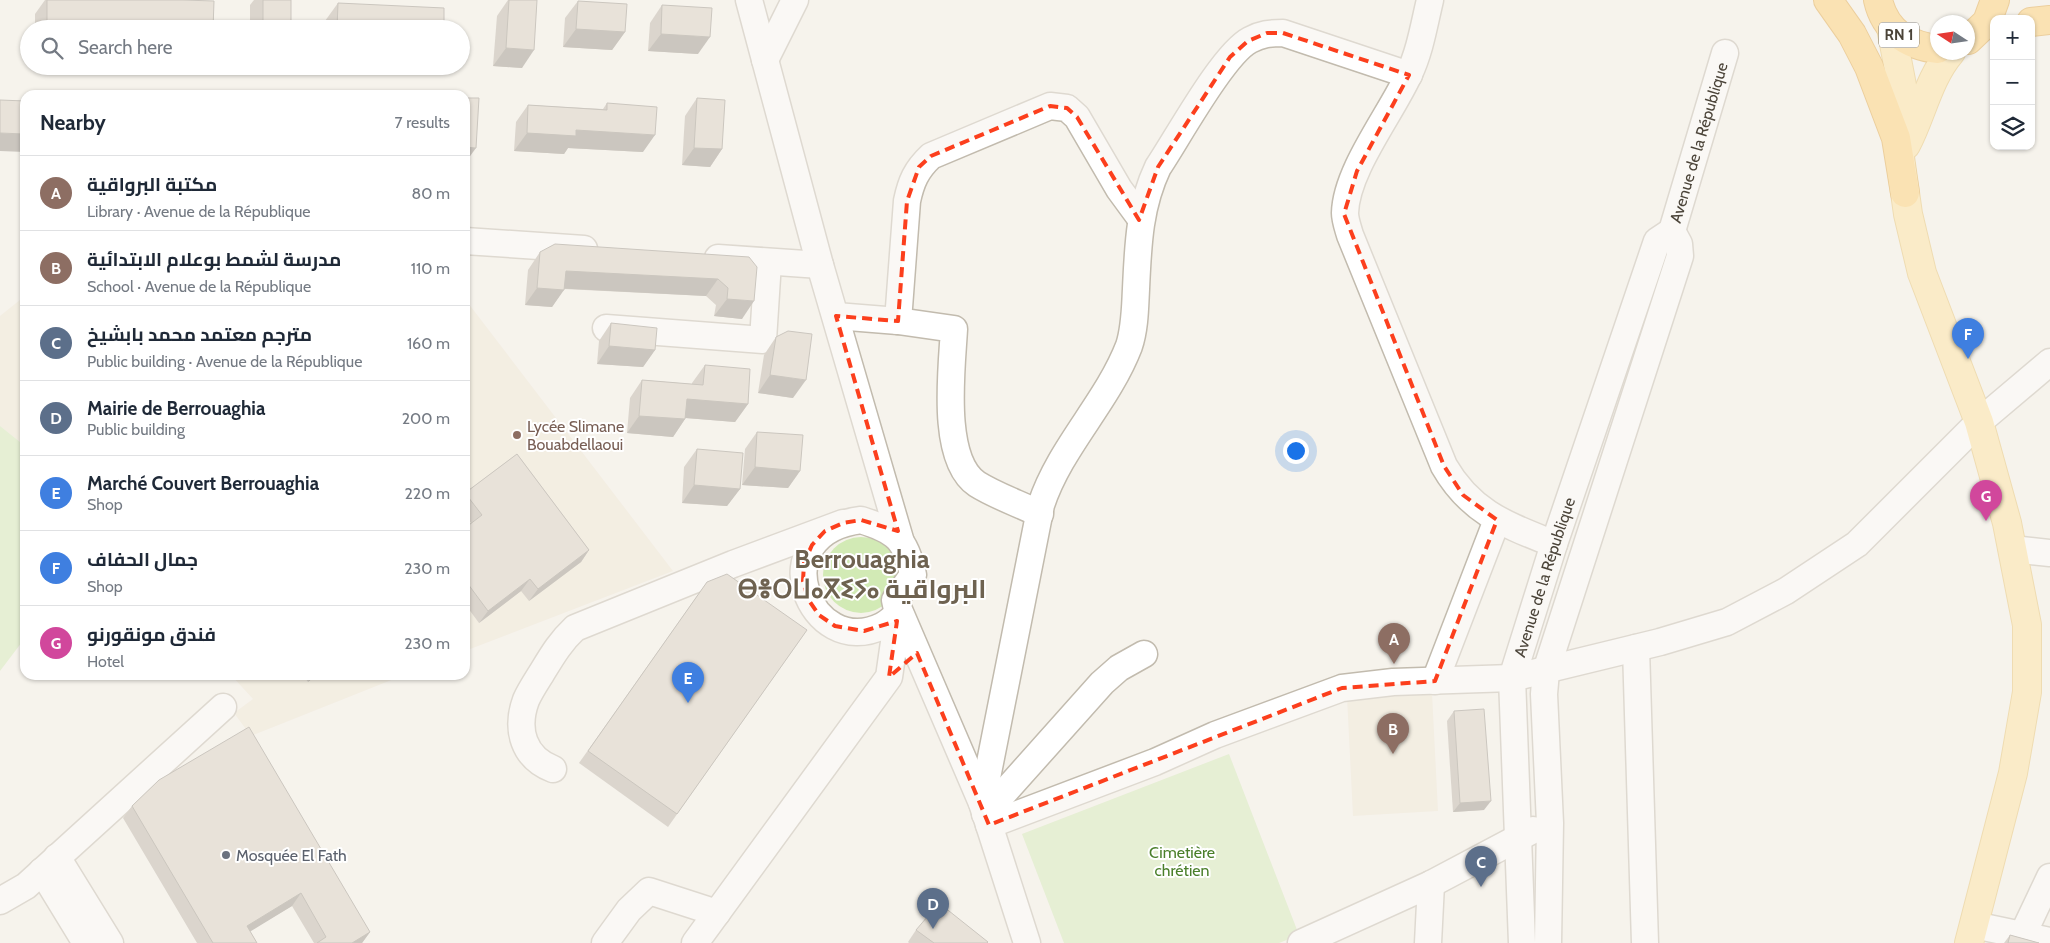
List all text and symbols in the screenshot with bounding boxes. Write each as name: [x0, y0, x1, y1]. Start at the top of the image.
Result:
north arrow: [1930, 15, 1975, 60]
map controls: [1990, 15, 2035, 150]
button: +: [1990, 15, 2035, 60]
search box: [20, 20, 470, 75]
road number: RN 1: [1879, 22, 1919, 48]
icon: search: [38, 34, 66, 62]
text: Search here: [78, 36, 172, 59]
street label: Avenue de la République: [1665, 60, 1731, 225]
button: −: [1990, 60, 2035, 105]
button: layers: [1990, 105, 2035, 150]
text: Nearby: [40, 110, 106, 135]
text: 7 results: [395, 113, 450, 132]
text: مكتبة البرواقية: [87, 173, 217, 196]
text: A: [51, 184, 61, 203]
text: 80 m: [412, 184, 450, 203]
text: Library · Avenue de la République: [87, 202, 311, 221]
text: مدرسة لشمط بوعلام الابتدائية: [87, 248, 341, 271]
text: B: [51, 259, 61, 278]
text: 110 m: [411, 259, 450, 278]
text: School · Avenue de la République: [87, 277, 311, 296]
pin: F: [1952, 318, 1984, 359]
text: مترجم معتمد محمد بابشيخ: [87, 323, 312, 346]
text: C: [51, 334, 61, 353]
text: 160 m: [407, 334, 450, 353]
text: Public building · Avenue de la République: [87, 352, 362, 371]
text: Mairie de Berrouaghia: [87, 397, 265, 420]
text: D: [50, 409, 62, 428]
text: 200 m: [402, 409, 450, 428]
place label: Lycée Slimane Bouabdellaoui: [527, 417, 624, 454]
text: Public building: [87, 420, 185, 439]
marker: Lycée Slimane Bouabdellaoui: [511, 429, 523, 441]
your location: [1283, 438, 1309, 464]
text: Marché Couvert Berrouaghia: [87, 472, 319, 495]
pin: G: [1970, 480, 2002, 521]
text: E: [51, 484, 61, 503]
text: 220 m: [404, 484, 450, 503]
text: Shop: [87, 495, 123, 514]
street label: Avenue de la République: [1510, 495, 1579, 659]
district label: Berrouaghia ⴱⴻⵔⵡⴰⴳⵉⵢⴰ البرواقية: [738, 543, 986, 605]
text: جمال الحفاف: [87, 548, 198, 571]
text: F: [52, 559, 60, 578]
text: 230 m: [404, 559, 450, 578]
text: Shop: [87, 577, 123, 596]
text: فندق مونقورنو: [87, 623, 216, 646]
pin: A: [1378, 623, 1410, 664]
text: G: [51, 634, 61, 653]
text: 230 m: [404, 634, 450, 653]
text: Hotel: [87, 652, 124, 671]
pin: E: [672, 662, 704, 703]
pin: B: [1377, 713, 1409, 754]
park label: Cimetière chrétien: [1149, 843, 1215, 880]
place label: Mosquée El Fath: [236, 846, 347, 865]
pin: C: [1465, 846, 1497, 887]
marker: Mosquée El Fath: [220, 849, 232, 861]
pin: D: [917, 888, 949, 929]

